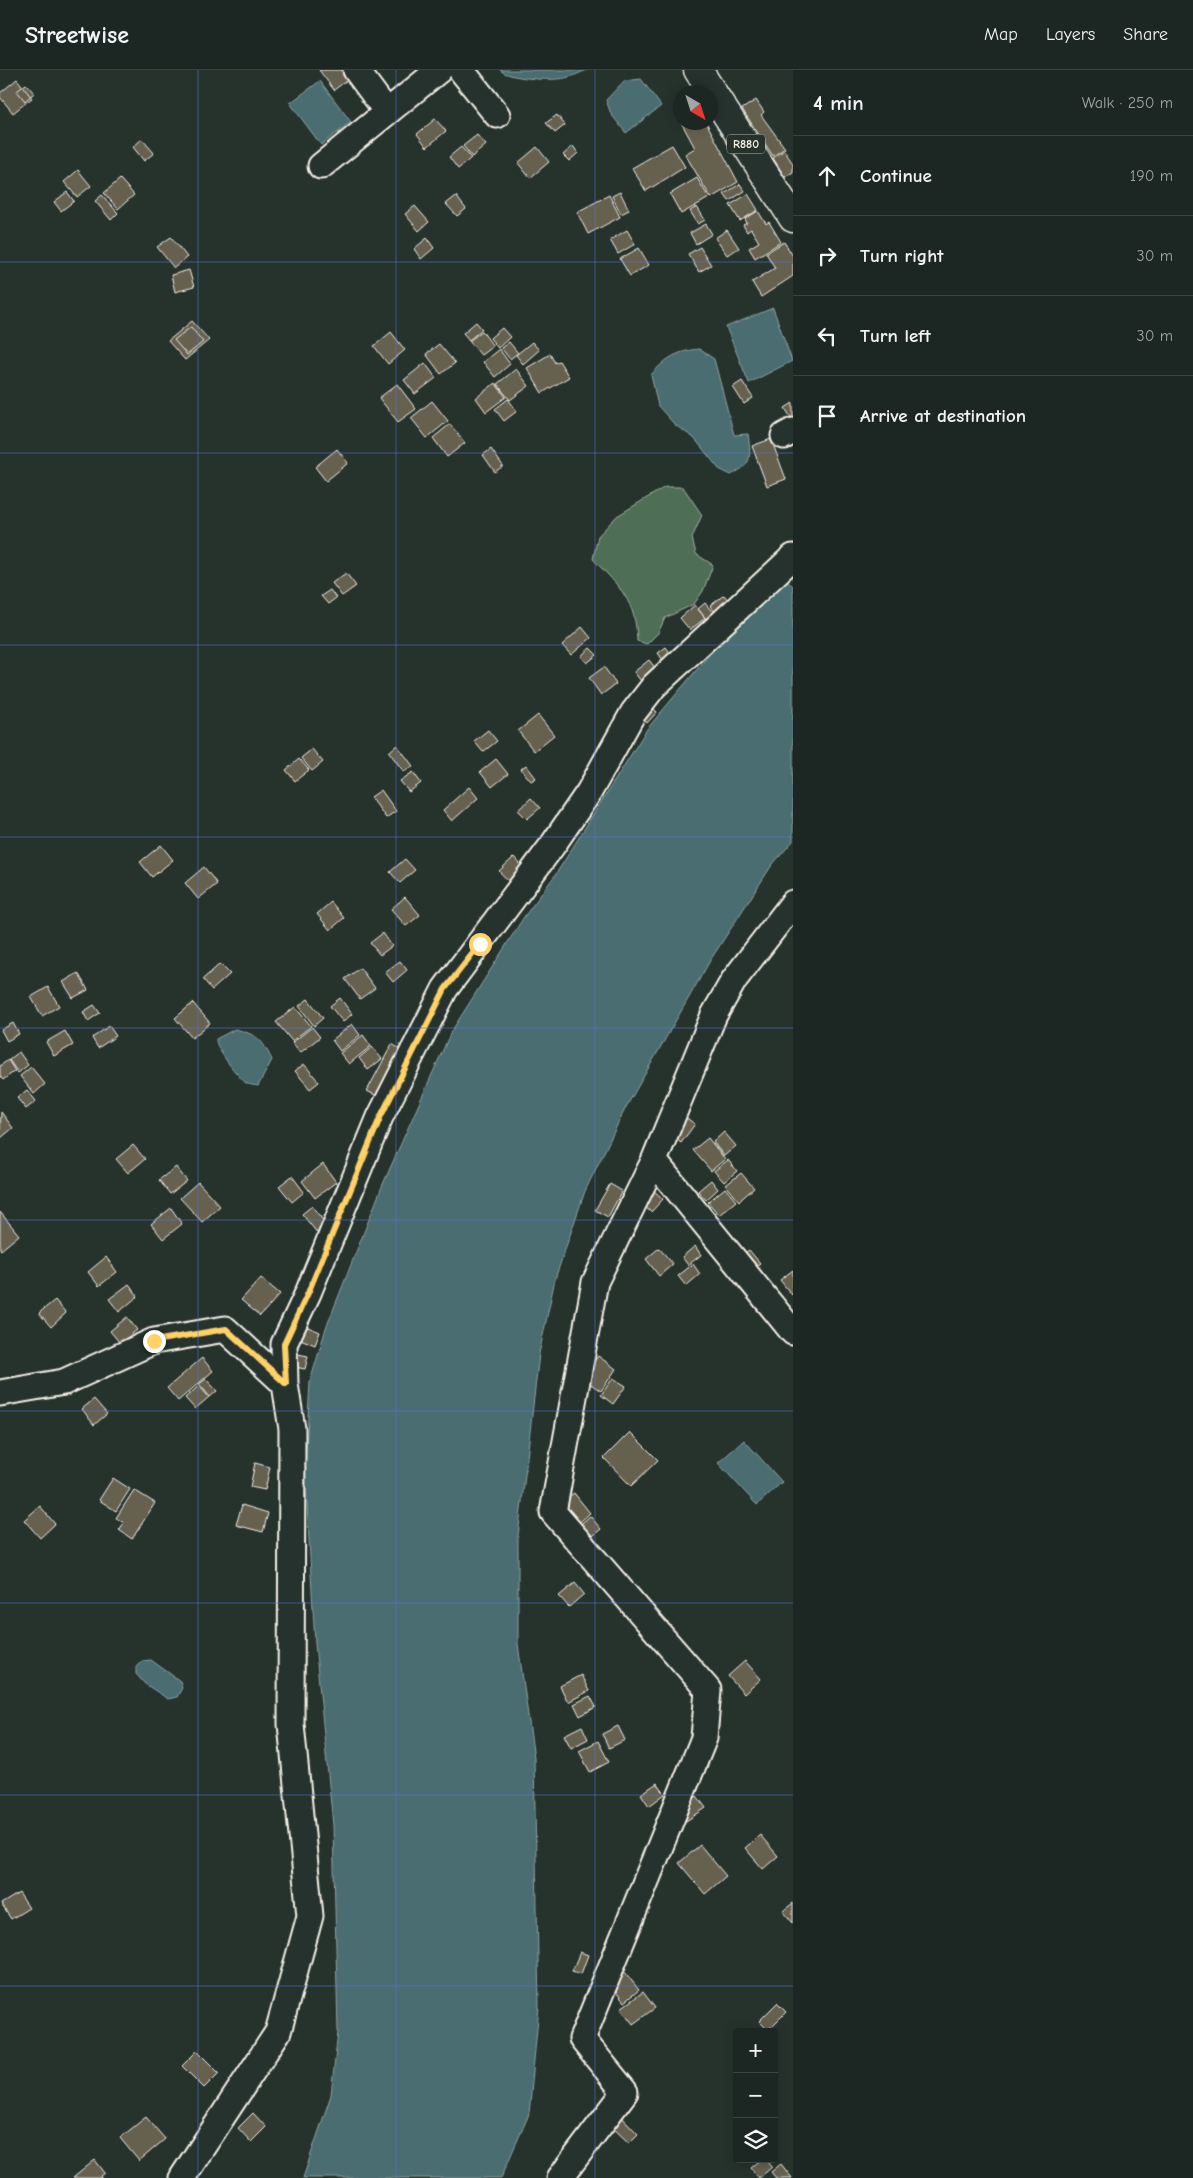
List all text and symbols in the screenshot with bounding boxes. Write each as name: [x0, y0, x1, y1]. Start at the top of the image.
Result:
text: Streetwise: [25, 21, 129, 49]
text: Map: [984, 24, 1018, 45]
text: Layers: [1046, 24, 1095, 45]
text: Share: [1123, 24, 1168, 45]
north arrow: [673, 85, 718, 130]
text: 4 min: [813, 91, 864, 115]
text: Walk · 250 m: [1082, 94, 1173, 112]
road number: R880: [727, 134, 765, 154]
icon: ahead: [813, 162, 841, 190]
text: Continue: [860, 165, 932, 187]
text: 190 m: [1130, 167, 1173, 185]
icon: right: [813, 242, 841, 270]
text: Turn right: [860, 245, 944, 267]
text: 30 m: [1137, 247, 1173, 265]
icon: left: [813, 322, 841, 350]
text: Turn left: [860, 325, 931, 347]
text: 30 m: [1137, 327, 1173, 345]
icon: arrive: [813, 402, 841, 430]
text: Arrive at destination: [860, 405, 1026, 427]
route start: [469, 933, 492, 956]
route end: [143, 1330, 166, 1353]
map controls: [733, 2028, 778, 2163]
button: +: [733, 2028, 778, 2073]
button: −: [733, 2073, 778, 2118]
button: layers: [733, 2118, 778, 2163]

